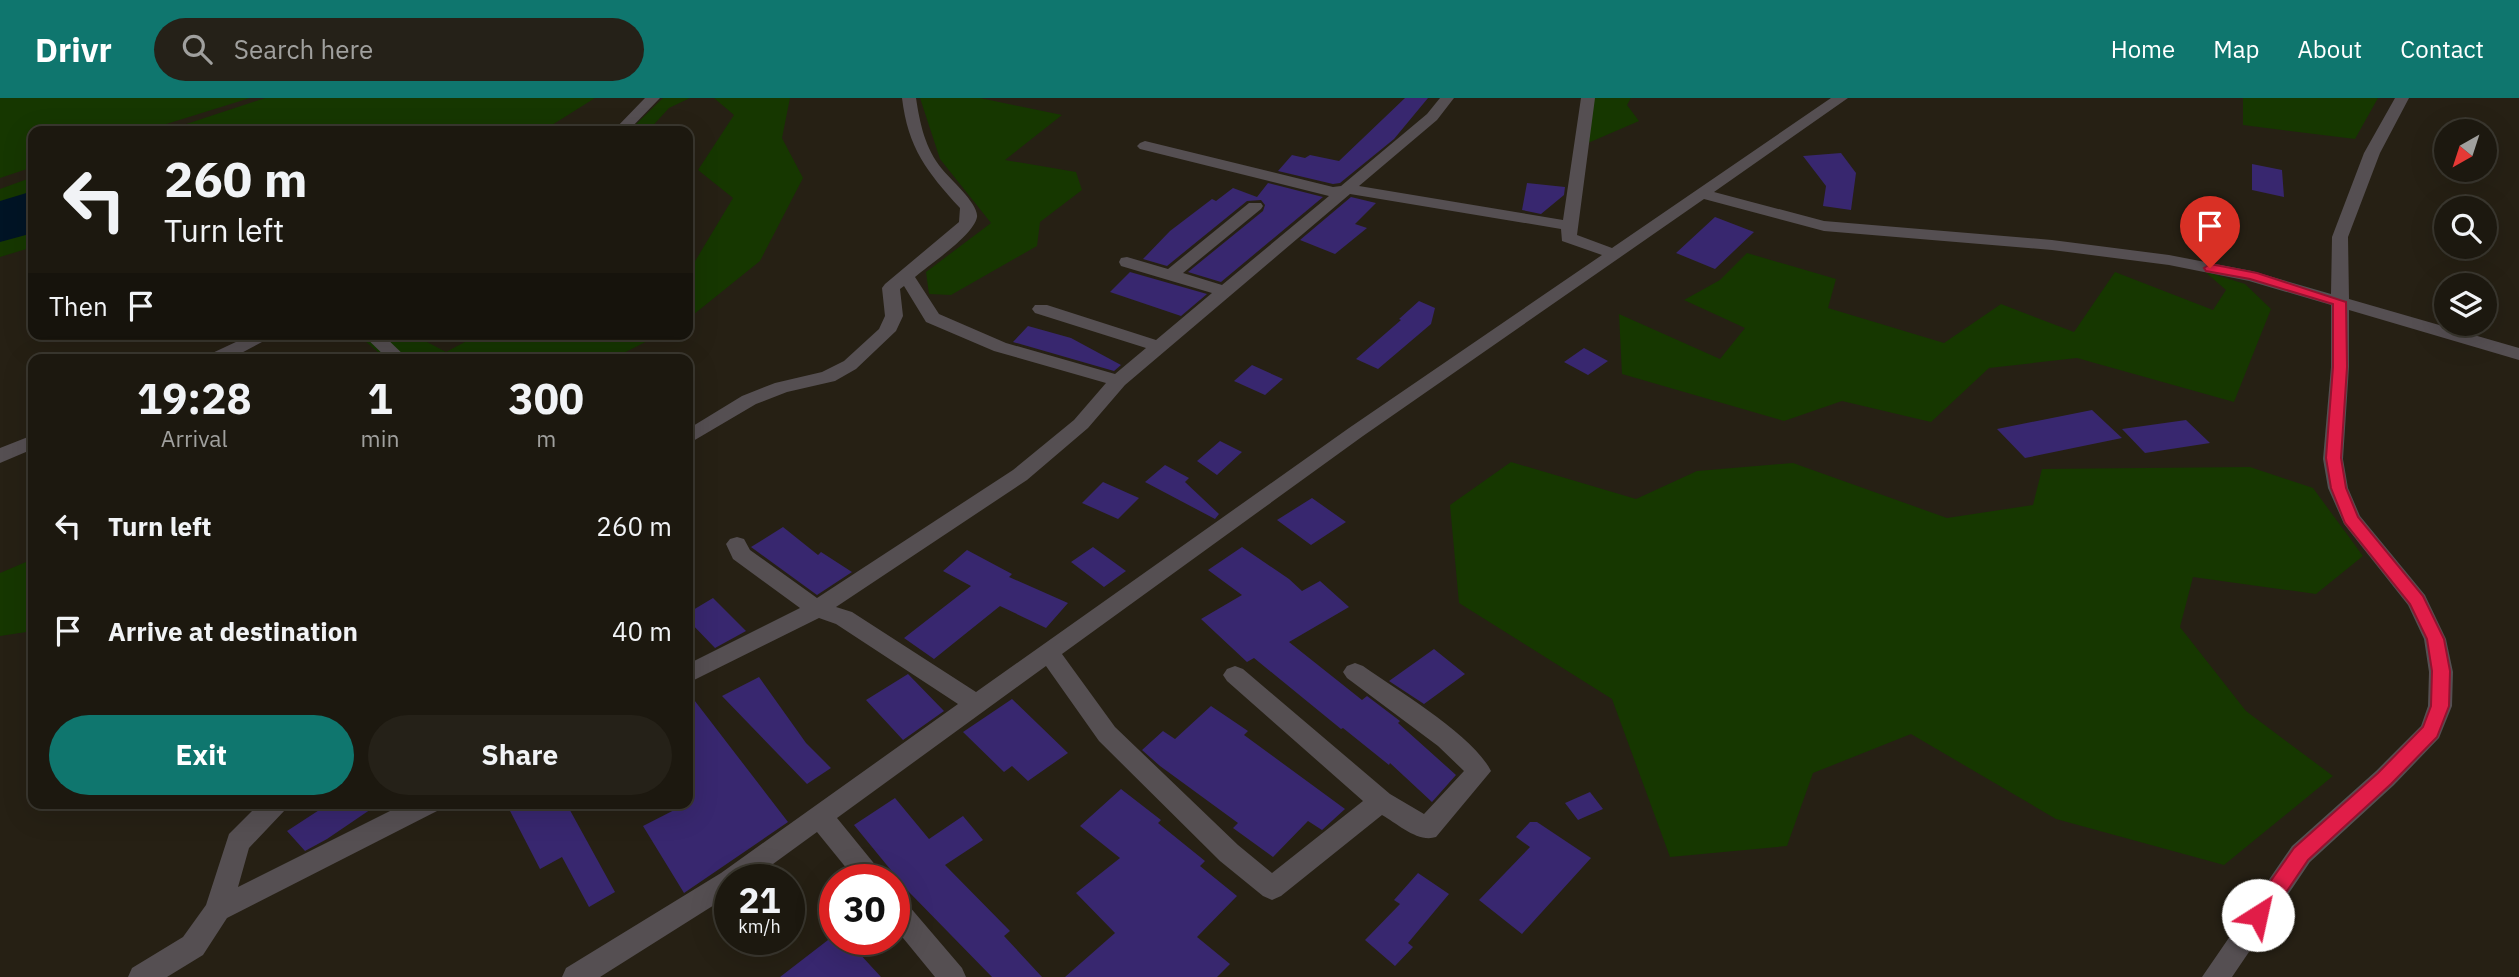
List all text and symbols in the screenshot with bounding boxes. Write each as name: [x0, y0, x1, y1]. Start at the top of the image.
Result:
search box: [154, 18, 644, 81]
text: Drivr: [35, 28, 112, 71]
icon: search: [178, 30, 216, 68]
text: Search here: [234, 32, 373, 66]
text: Home: [2111, 33, 2175, 65]
text: Map: [2213, 33, 2259, 65]
text: About: [2297, 33, 2362, 65]
text: Contact: [2400, 33, 2484, 65]
north arrow: [2434, 119, 2497, 182]
map controls: [2434, 119, 2497, 336]
text: 260 m: [164, 147, 308, 210]
icon: left: [49, 154, 140, 245]
pin: [2180, 196, 2240, 268]
button: search: [2434, 196, 2497, 259]
icon: arrive: [2191, 207, 2229, 245]
text: Turn left: [164, 209, 284, 251]
button: layers: [2434, 273, 2497, 336]
icon: arrive: [122, 287, 160, 325]
text: Then: [49, 289, 108, 323]
text: 19:28: [137, 371, 252, 426]
text: 1: [367, 371, 393, 426]
text: 300: [508, 371, 584, 426]
text: Arrival: [161, 423, 228, 453]
text: min: [361, 423, 399, 453]
text: m: [536, 423, 556, 453]
icon: left: [49, 507, 87, 545]
text: Turn left: [108, 509, 211, 543]
text: 260 m: [596, 509, 672, 543]
icon: arrive: [49, 612, 87, 650]
text: Arrive at destination: [108, 614, 358, 648]
text: 40 m: [612, 614, 672, 648]
button: Exit: [49, 715, 354, 795]
button: Share: [368, 715, 672, 795]
speed limit sign: 30: [819, 864, 910, 955]
text: 21: [738, 877, 781, 923]
position arrow: [2221, 878, 2295, 952]
text: km/h: [738, 915, 781, 938]

